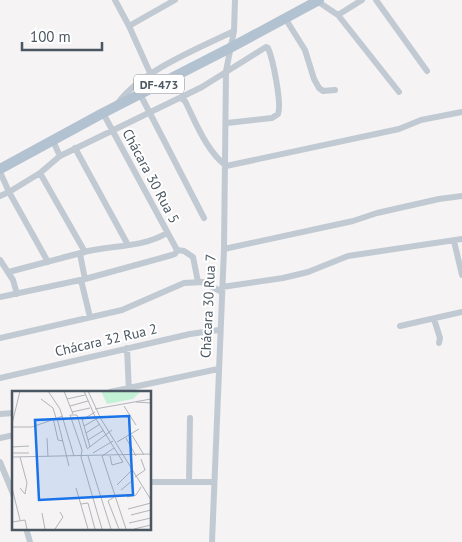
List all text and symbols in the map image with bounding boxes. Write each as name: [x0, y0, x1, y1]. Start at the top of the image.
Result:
scale bar: [22, 20, 102, 52]
text: 100 m: [30, 27, 71, 46]
road number: DF-473: [134, 74, 184, 94]
street label: Chácara 30 Rua 5: [119, 126, 183, 226]
street label: Chácara 30 Rua 7: [196, 253, 220, 359]
street label: Chácara 32 Rua 2: [53, 319, 159, 361]
inset map: [12, 391, 151, 530]

